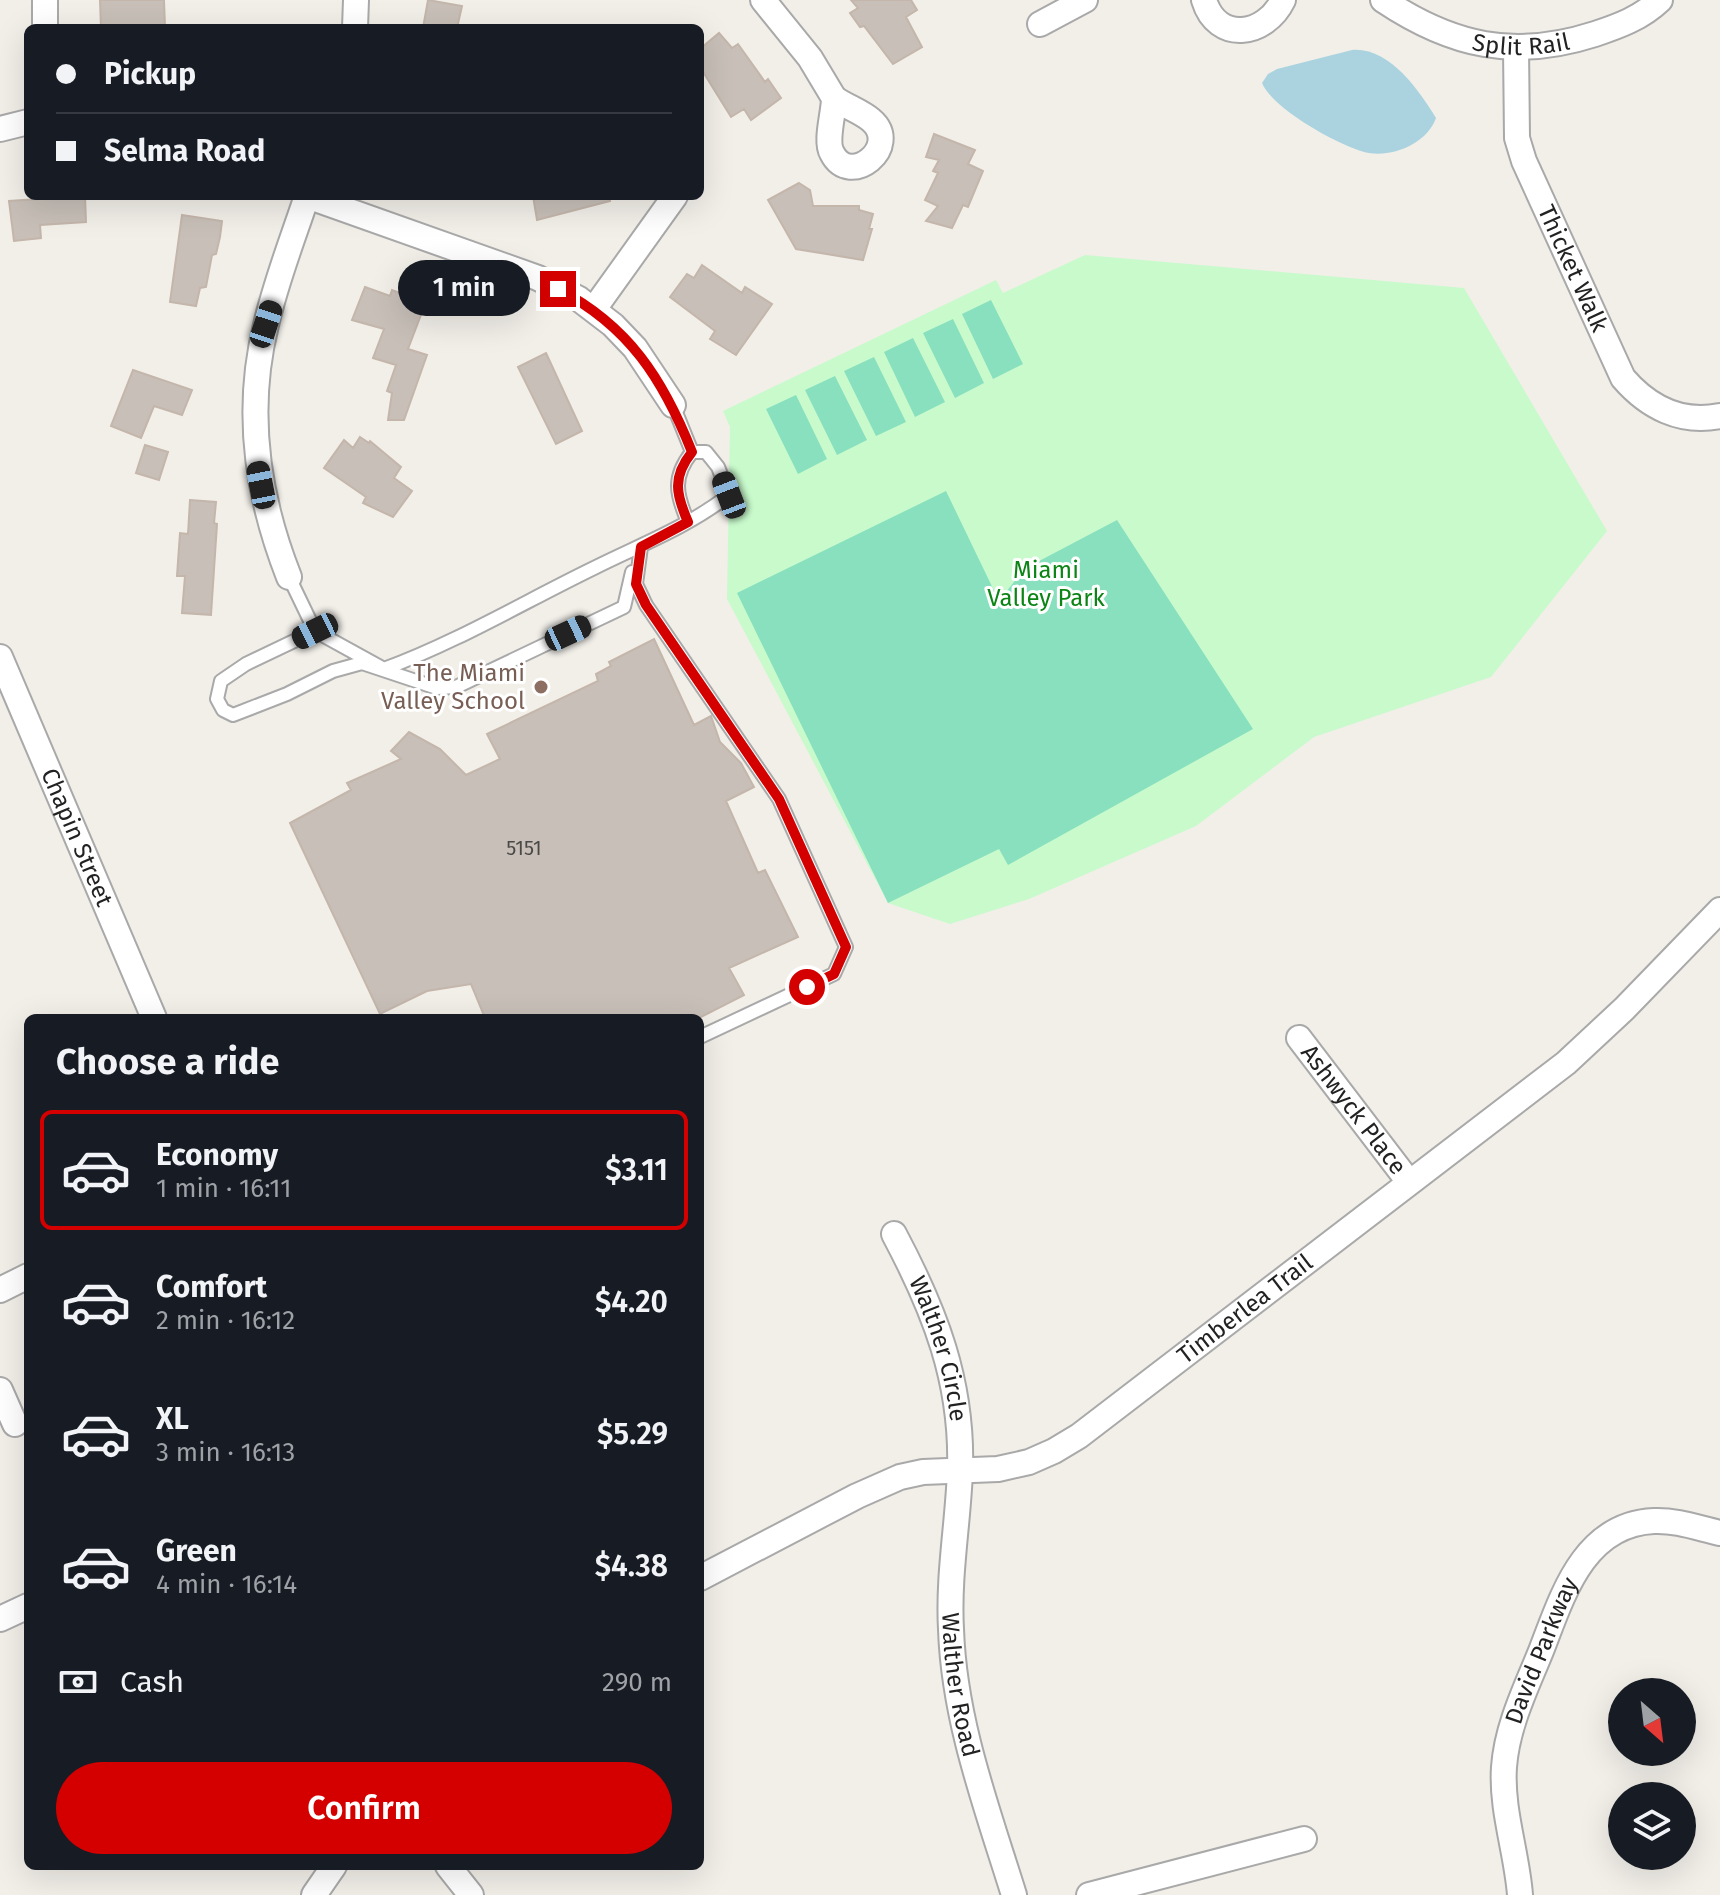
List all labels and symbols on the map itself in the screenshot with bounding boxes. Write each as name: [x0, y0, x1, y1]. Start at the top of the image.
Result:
street label: Split Rail: [1470, 27, 1572, 61]
street label: Thicket Walk: [1532, 201, 1614, 337]
callout: 1 min: [398, 261, 530, 317]
route end: [540, 271, 576, 307]
car: [247, 297, 285, 351]
car: [245, 459, 277, 511]
car: [709, 468, 749, 522]
park label: Miami Valley Park: [987, 556, 1105, 612]
car: [288, 610, 342, 652]
car: [541, 612, 595, 654]
place label: The Miami Valley School: [381, 659, 525, 715]
marker: The Miami Valley School: [532, 678, 550, 696]
street label: Chapin Street: [35, 764, 119, 911]
house number: 5151: [506, 836, 542, 860]
route start: [789, 969, 825, 1005]
street label: Ashwyck Place: [1295, 1039, 1412, 1180]
street label: Timberlea Trail: [1172, 1248, 1318, 1369]
street label: Walther Circle: [903, 1272, 972, 1423]
street label: David Parkway: [1499, 1572, 1584, 1728]
street label: Walther Road: [936, 1612, 985, 1760]
north arrow: [1608, 1678, 1696, 1766]

